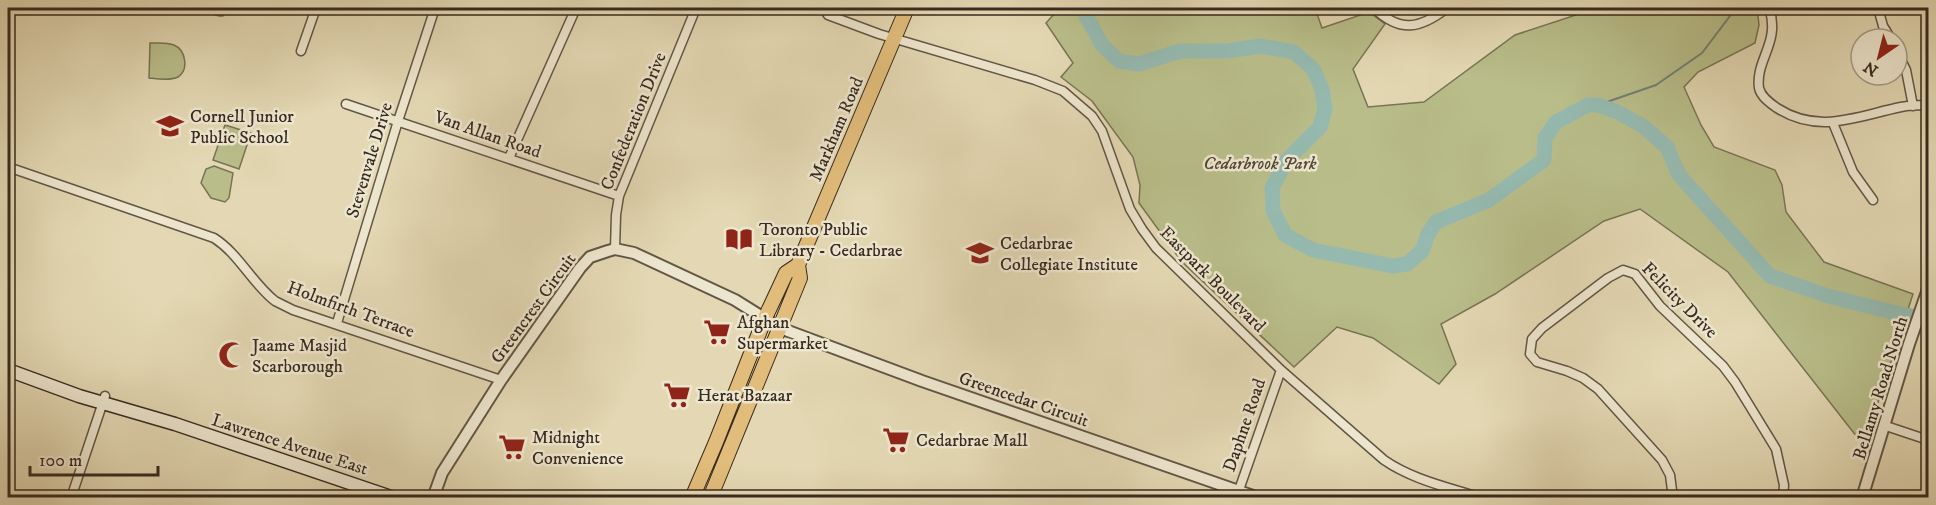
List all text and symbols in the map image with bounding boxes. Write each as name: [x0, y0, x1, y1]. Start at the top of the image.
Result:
north arrow: [1849, 27, 1909, 87]
street label: Confederation Drive: [596, 49, 672, 193]
text: N: [1860, 57, 1882, 80]
street label: Markham Road: [805, 74, 869, 185]
street label: Stevenvale Drive: [342, 100, 398, 221]
place label: Cornell Junior Public School: [190, 106, 294, 149]
street label: Van Allan Road: [430, 106, 544, 164]
school or university icon: Cornell Junior Public School: [155, 111, 185, 141]
park label: Cedarbrook Park: [1203, 153, 1317, 175]
place label: Toronto Public Library - Cedarbrae: [759, 219, 902, 262]
street label: Eastpark Boulevard: [1155, 222, 1270, 337]
library icon: Toronto Public Library - Cedarbrae: [724, 224, 754, 254]
place label: Cedarbrae Collegiate Institute: [1000, 233, 1138, 276]
school or university icon: Cedarbrae Collegiate Institute: [965, 238, 995, 268]
street label: Greencrest Circuit: [486, 249, 581, 368]
street label: Felicity Drive: [1637, 258, 1722, 343]
street label: Holmfirth Terrace: [284, 277, 417, 343]
place label: Afghan Supermarket: [737, 312, 828, 355]
street label: Bellamy Road North: [1849, 313, 1913, 463]
supermarket icon: Afghan Supermarket: [702, 317, 732, 347]
place label: Jaame Masjid Scarborough: [250, 335, 347, 378]
mosque icon: Jaame Masjid Scarborough: [217, 340, 247, 370]
street label: Greencedar Circuit: [956, 367, 1092, 433]
street label: Daphne Road: [1219, 376, 1271, 475]
supermarket icon: Herat Bazaar: [662, 380, 692, 410]
place label: Herat Bazaar: [697, 385, 792, 407]
street label: Lawrence Avenue East: [209, 409, 371, 481]
supermarket icon: Cedarbrae Mall: [881, 425, 911, 455]
place label: Midnight Convenience: [532, 427, 623, 470]
place label: Cedarbrae Mall: [916, 430, 1028, 452]
supermarket icon: Midnight Convenience: [497, 432, 527, 462]
scale bar: [30, 439, 158, 477]
text: 100 m: [39, 450, 82, 472]

